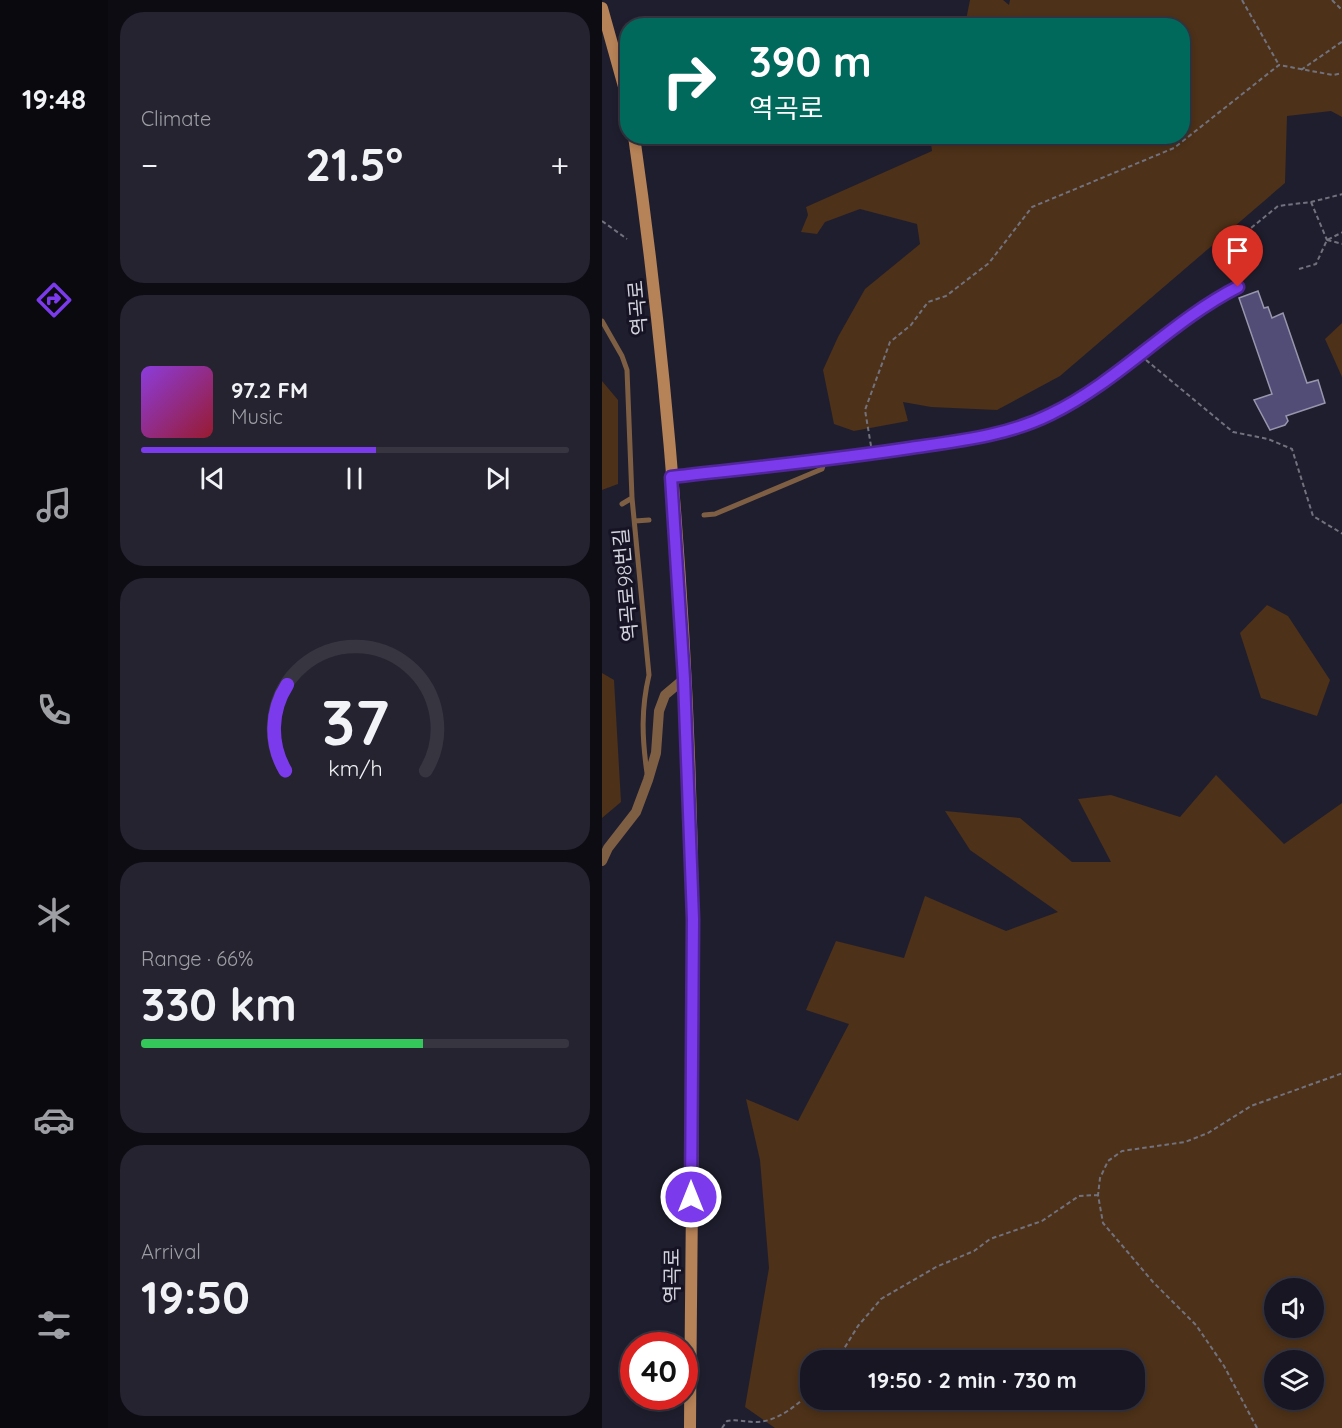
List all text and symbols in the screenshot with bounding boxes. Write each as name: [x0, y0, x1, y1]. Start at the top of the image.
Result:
text: 390 m: [749, 35, 872, 88]
icon: right: [650, 42, 728, 120]
text: 19:48: [22, 82, 86, 116]
text: 역곡로: [749, 91, 824, 125]
text: Climate: [141, 106, 211, 131]
text: 21.5°: [305, 136, 403, 192]
text: −: [141, 144, 158, 185]
text: +: [550, 144, 569, 185]
pin: [1212, 225, 1263, 287]
icon: arrive: [1221, 234, 1254, 267]
icon: directions: [33, 279, 75, 321]
street label: 역곡로: [622, 279, 652, 337]
text: 97.2 FM: [231, 376, 308, 404]
text: Music: [231, 404, 283, 429]
icon: previous: [196, 462, 229, 495]
icon: pause: [338, 462, 371, 495]
icon: next: [481, 462, 514, 495]
icon: music: [33, 484, 75, 526]
street label: 역곡로98번길: [608, 527, 642, 643]
text: 37: [321, 683, 389, 761]
icon: phone: [33, 689, 75, 731]
text: km/h: [328, 755, 382, 781]
icon: climate: [33, 894, 75, 936]
text: Range · 66%: [141, 946, 253, 971]
text: 330 km: [141, 976, 297, 1032]
icon: car: [33, 1099, 75, 1141]
position arrow: [659, 1165, 723, 1229]
text: Arrival: [141, 1239, 201, 1264]
street label: 역곡로: [659, 1248, 684, 1304]
text: 19:50: [141, 1269, 250, 1325]
map controls: [1264, 1278, 1324, 1410]
button: sound: [1264, 1278, 1324, 1338]
icon: filters: [33, 1304, 75, 1346]
speed limit sign: 40: [620, 1332, 698, 1410]
button: layers: [1264, 1350, 1324, 1410]
text: 19:50 · 2 min · 730 m: [868, 1366, 1077, 1394]

